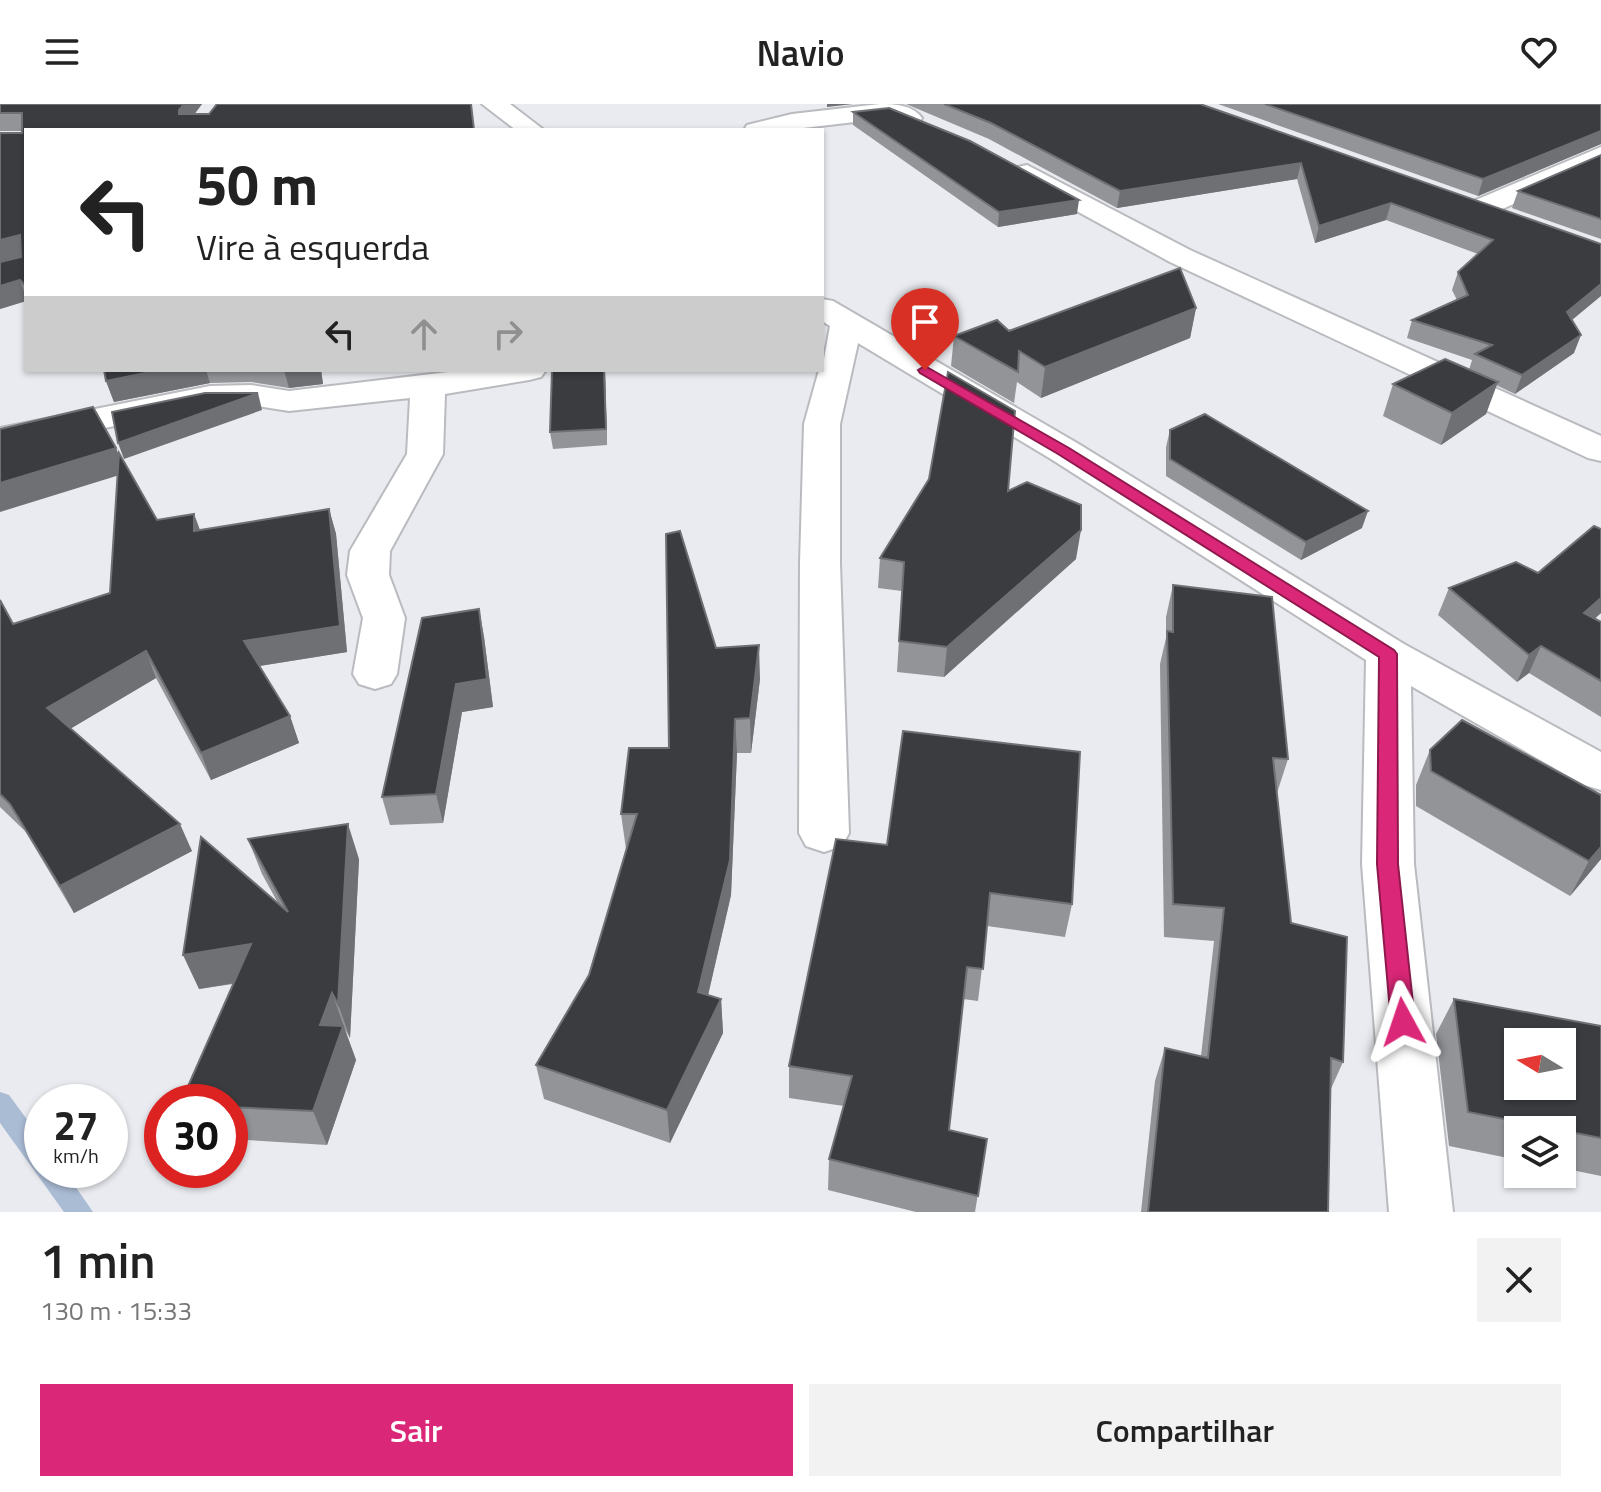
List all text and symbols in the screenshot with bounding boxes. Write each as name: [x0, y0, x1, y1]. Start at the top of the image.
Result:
text: Navio: [756, 25, 845, 80]
icon: menu: [40, 30, 84, 74]
icon: heart: [1517, 30, 1561, 74]
text: 50 m: [196, 142, 318, 227]
icon: left: [64, 160, 168, 264]
text: Vire à esquerda: [196, 219, 429, 274]
pin: [891, 288, 959, 370]
icon: arrive: [903, 300, 947, 344]
icon: left: [318, 312, 362, 356]
icon: ahead: [402, 312, 446, 356]
icon: right: [486, 312, 530, 356]
position arrow: [1361, 980, 1445, 1064]
north arrow: [1504, 1028, 1576, 1100]
map controls: [1504, 1028, 1576, 1188]
speed limit sign: 30: [144, 1084, 248, 1188]
text: 27: [54, 1095, 98, 1156]
button: layers: [1504, 1116, 1576, 1188]
text: km/h: [53, 1140, 99, 1171]
text: 1 min: [40, 1224, 155, 1297]
button: close: [1477, 1238, 1561, 1322]
text: 130 m · 15:33: [40, 1291, 192, 1330]
button: Sair: [40, 1384, 793, 1476]
button: Compartilhar: [809, 1384, 1561, 1476]

